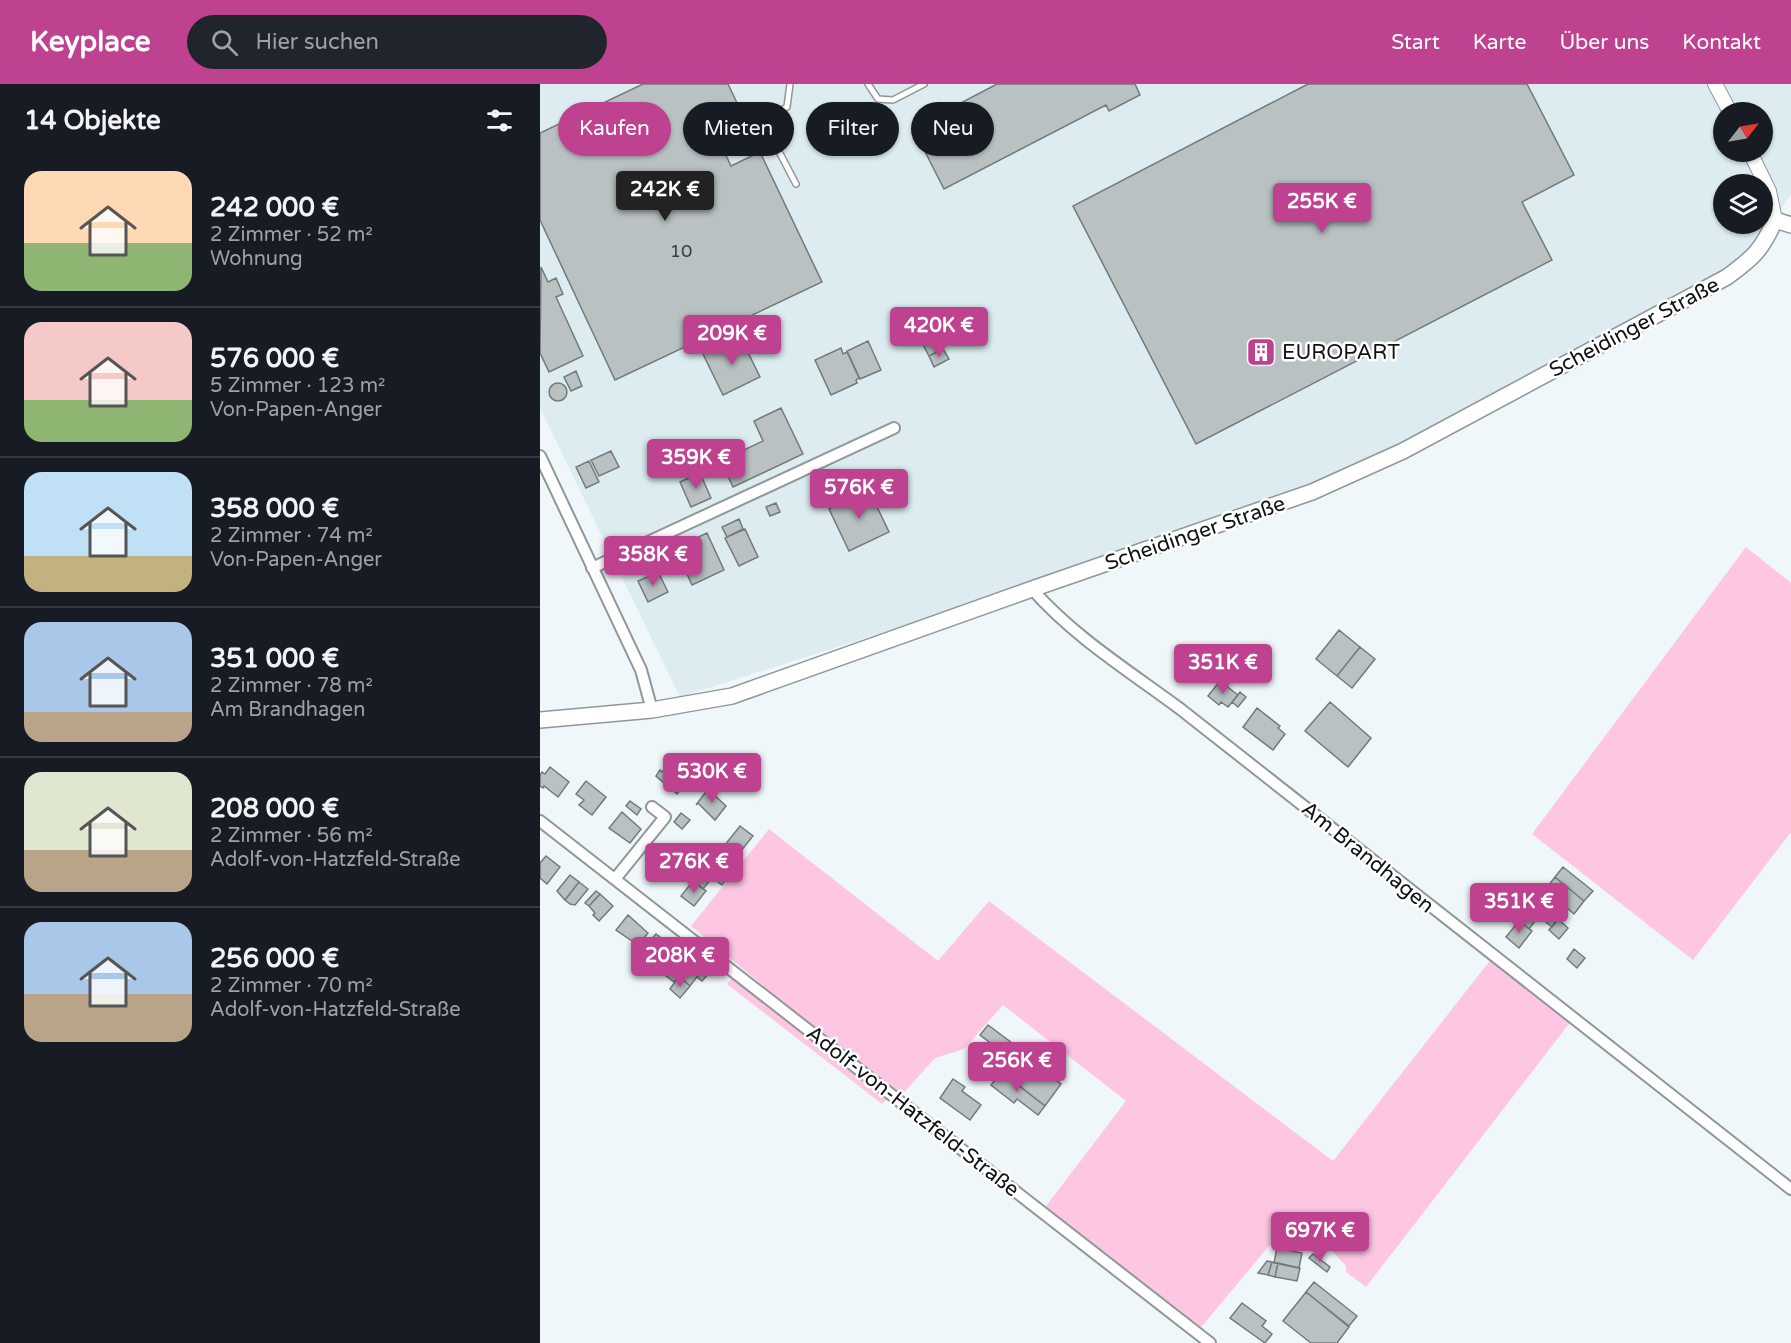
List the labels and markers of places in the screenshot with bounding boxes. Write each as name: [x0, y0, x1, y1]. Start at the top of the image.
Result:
pin: 242K €: [616, 171, 714, 222]
pin: 255K €: [1273, 183, 1371, 234]
pin: 420K €: [890, 307, 988, 358]
pin: 209K €: [683, 315, 781, 366]
building icon: EUROPART: [1245, 336, 1277, 368]
place label: EUROPART: [1282, 340, 1400, 365]
pin: 359K €: [647, 439, 745, 490]
pin: 576K €: [810, 469, 908, 520]
pin: 358K €: [604, 536, 702, 587]
pin: 351K €: [1174, 644, 1272, 695]
pin: 530K €: [663, 753, 761, 804]
pin: 276K €: [645, 843, 743, 894]
pin: 351K €: [1470, 883, 1568, 934]
pin: 208K €: [631, 937, 729, 988]
pin: 256K €: [968, 1042, 1066, 1093]
pin: 697K €: [1271, 1212, 1369, 1263]

